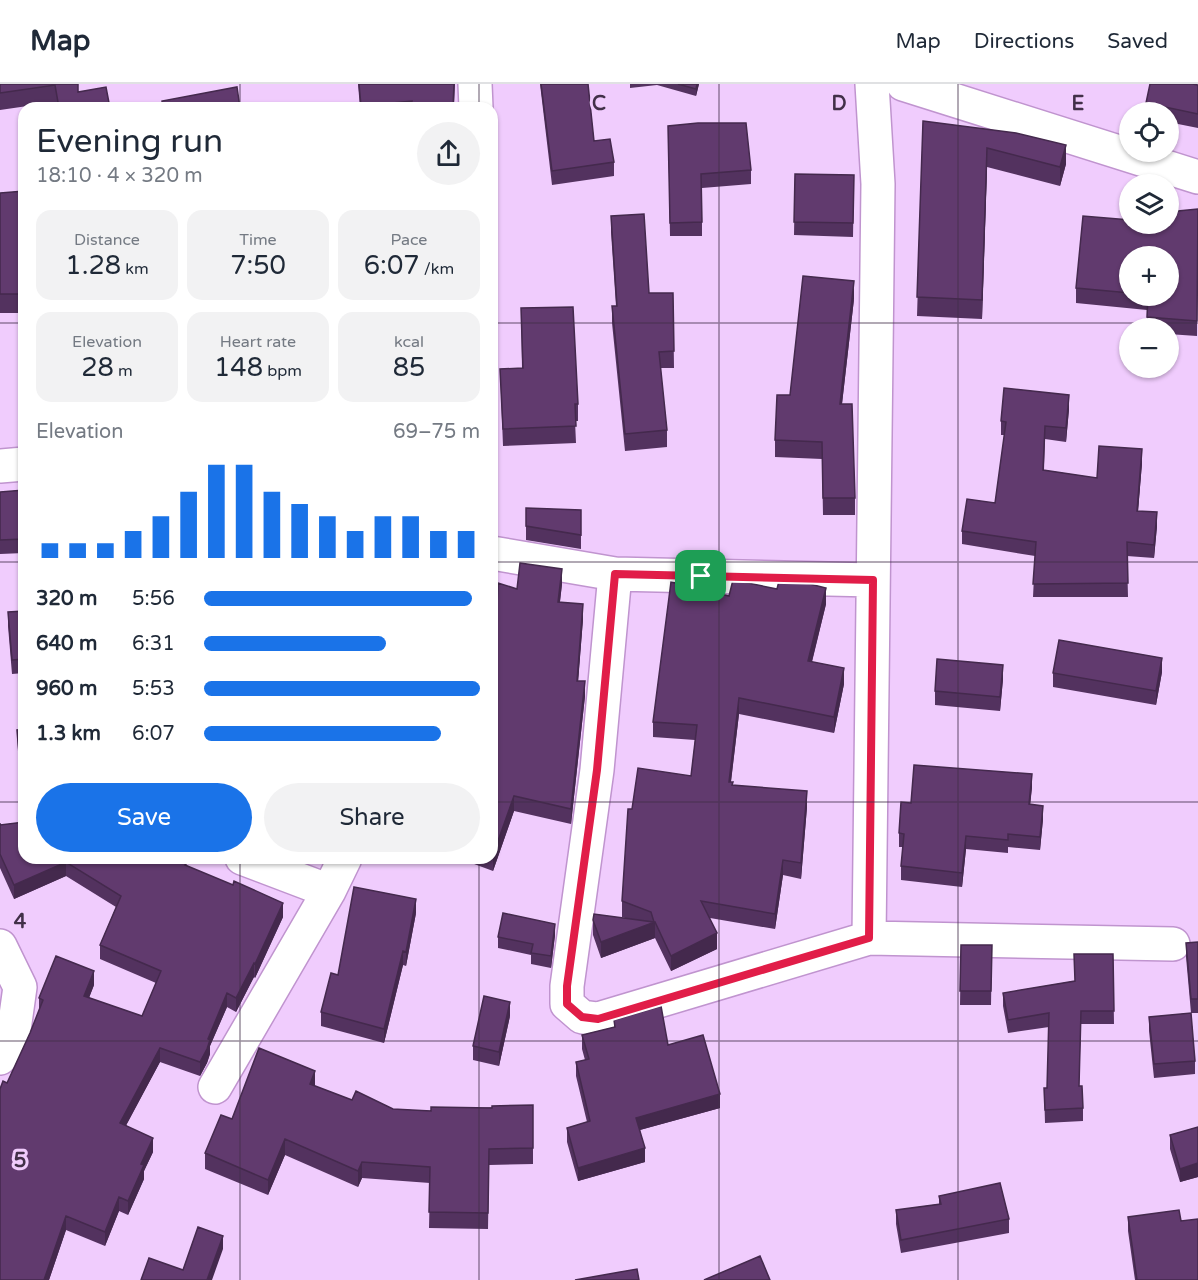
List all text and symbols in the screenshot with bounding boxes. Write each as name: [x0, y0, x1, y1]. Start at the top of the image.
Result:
text: Map: [30, 24, 90, 58]
text: Map: [895, 29, 941, 54]
text: Directions: [974, 29, 1074, 54]
text: Saved: [1107, 29, 1168, 54]
text: C: [592, 92, 606, 116]
text: D: [831, 92, 847, 116]
text: E: [1072, 92, 1085, 116]
map controls: [1119, 102, 1179, 378]
button: locate: [1119, 102, 1179, 162]
text: Evening run: [36, 122, 223, 161]
button: share: [417, 122, 480, 185]
text: 18:10 · 4 × 320 m: [36, 164, 203, 188]
button: layers: [1119, 174, 1179, 234]
text: Distance: [74, 230, 140, 250]
text: Time: [239, 230, 277, 250]
text: Pace: [391, 230, 427, 250]
button: +: [1119, 246, 1179, 306]
text: 1.28: [65, 250, 121, 281]
text: 7:50: [230, 250, 286, 281]
text: 6:07: [364, 250, 420, 281]
text: km: [121, 259, 149, 279]
text: /km: [420, 259, 454, 279]
button: −: [1119, 318, 1179, 378]
text: Elevation: [72, 332, 142, 352]
text: Heart rate: [220, 332, 296, 352]
text: kcal: [394, 332, 424, 352]
text: 28: [81, 352, 114, 383]
text: 148: [214, 352, 263, 383]
text: 85: [393, 352, 425, 383]
text: m: [114, 361, 133, 381]
text: bpm: [263, 361, 302, 381]
text: Elevation: [36, 420, 123, 444]
text: 69–75 m: [393, 420, 480, 444]
pin: [675, 550, 726, 601]
icon: arrive: [684, 559, 717, 592]
text: 320 m: [36, 587, 97, 611]
text: 5:56: [132, 587, 175, 611]
text: 640 m: [36, 632, 97, 656]
text: 6:31: [132, 632, 175, 656]
text: 960 m: [36, 677, 97, 701]
text: 5:53: [132, 677, 175, 701]
text: 1.3 km: [36, 722, 101, 746]
text: 6:07: [132, 722, 175, 746]
button: Save: [36, 783, 252, 852]
button: Share: [264, 783, 480, 852]
text: 4: [14, 910, 27, 934]
text: 5: [14, 1149, 26, 1173]

